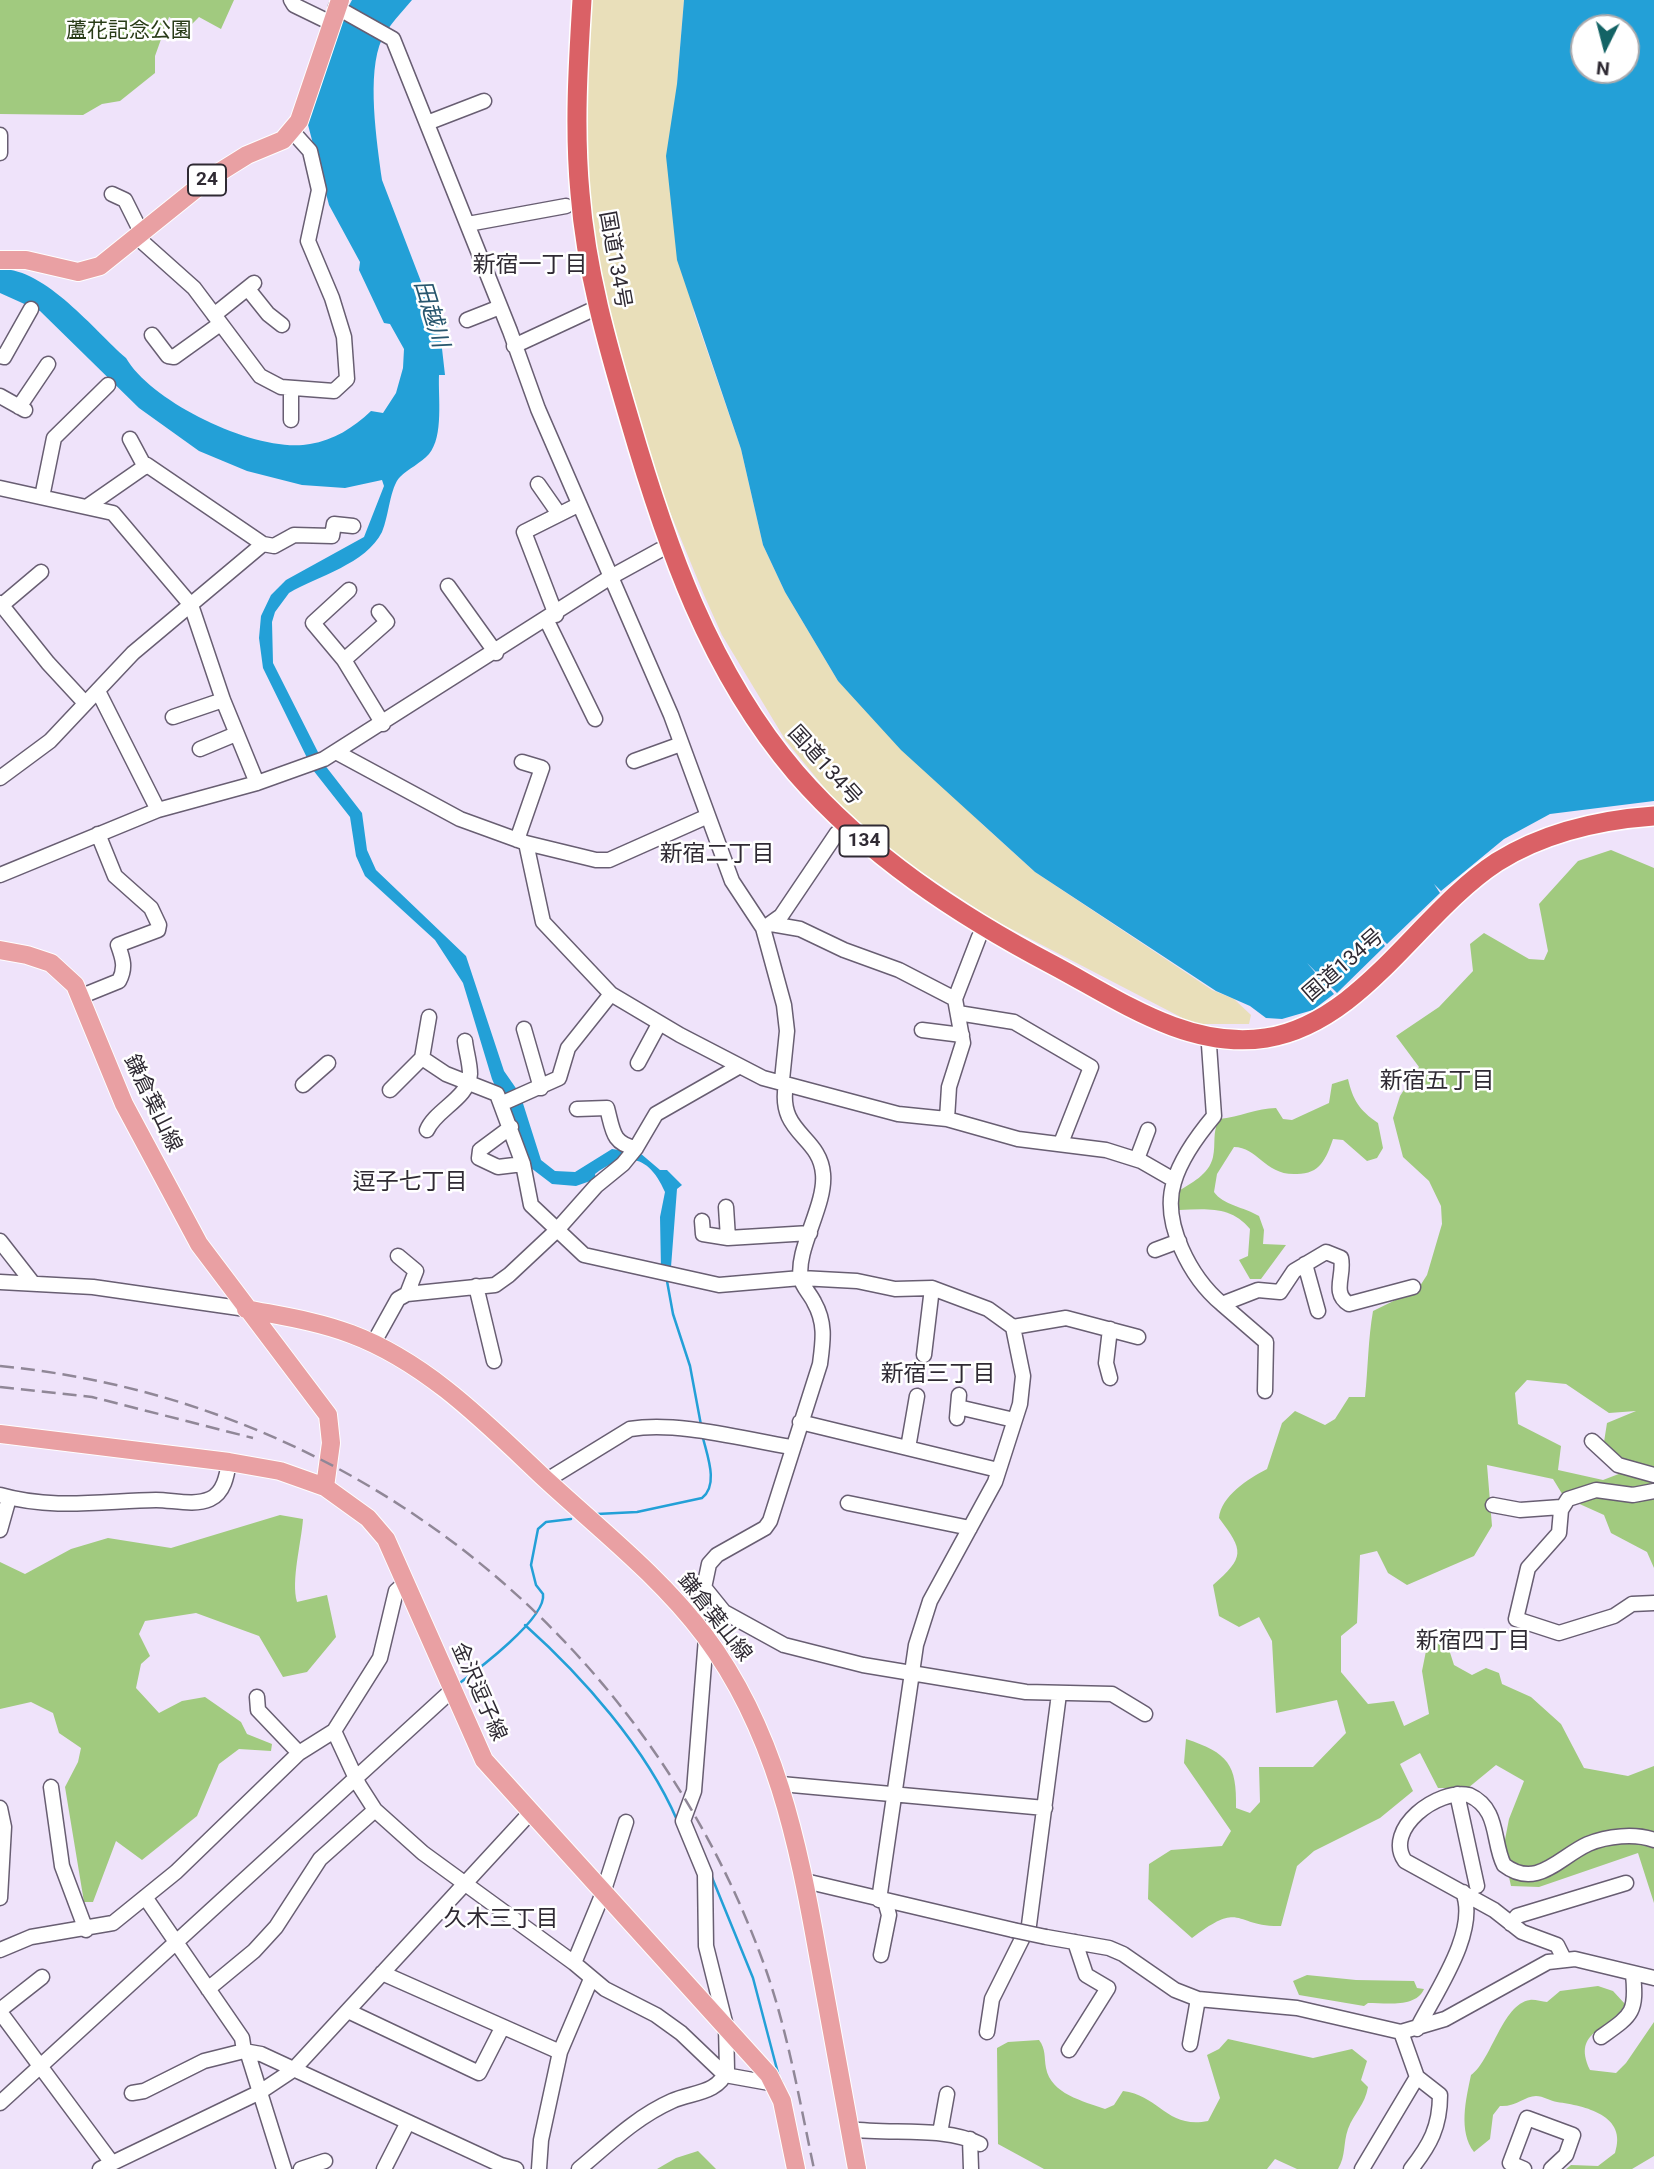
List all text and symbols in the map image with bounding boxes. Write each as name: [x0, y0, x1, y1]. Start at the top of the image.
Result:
north arrow: [1570, 14, 1640, 84]
park label: 蘆花記念公園: [66, 19, 192, 45]
text: N: [1595, 56, 1611, 81]
road number: 24: [188, 164, 226, 196]
street label: 国道134号: [593, 209, 635, 311]
district label: 新宿一丁目: [473, 252, 587, 280]
water label: 田越川: [407, 277, 453, 351]
street label: 国道134号: [782, 721, 866, 811]
road number: 134: [840, 826, 888, 856]
district label: 新宿二丁目: [660, 841, 774, 869]
street label: 国道134号: [1299, 924, 1389, 1008]
street label: 鎌倉葉山線: [118, 1051, 186, 1157]
district label: 新宿五丁目: [1380, 1068, 1494, 1096]
district label: 逗子七丁目: [353, 1169, 467, 1197]
district label: 新宿三丁目: [881, 1361, 995, 1389]
street label: 鎌倉葉山線: [672, 1569, 756, 1667]
district label: 新宿四丁目: [1416, 1628, 1530, 1656]
street label: 金沢逗子線: [445, 1639, 511, 1745]
district label: 久木三丁目: [444, 1906, 558, 1934]

